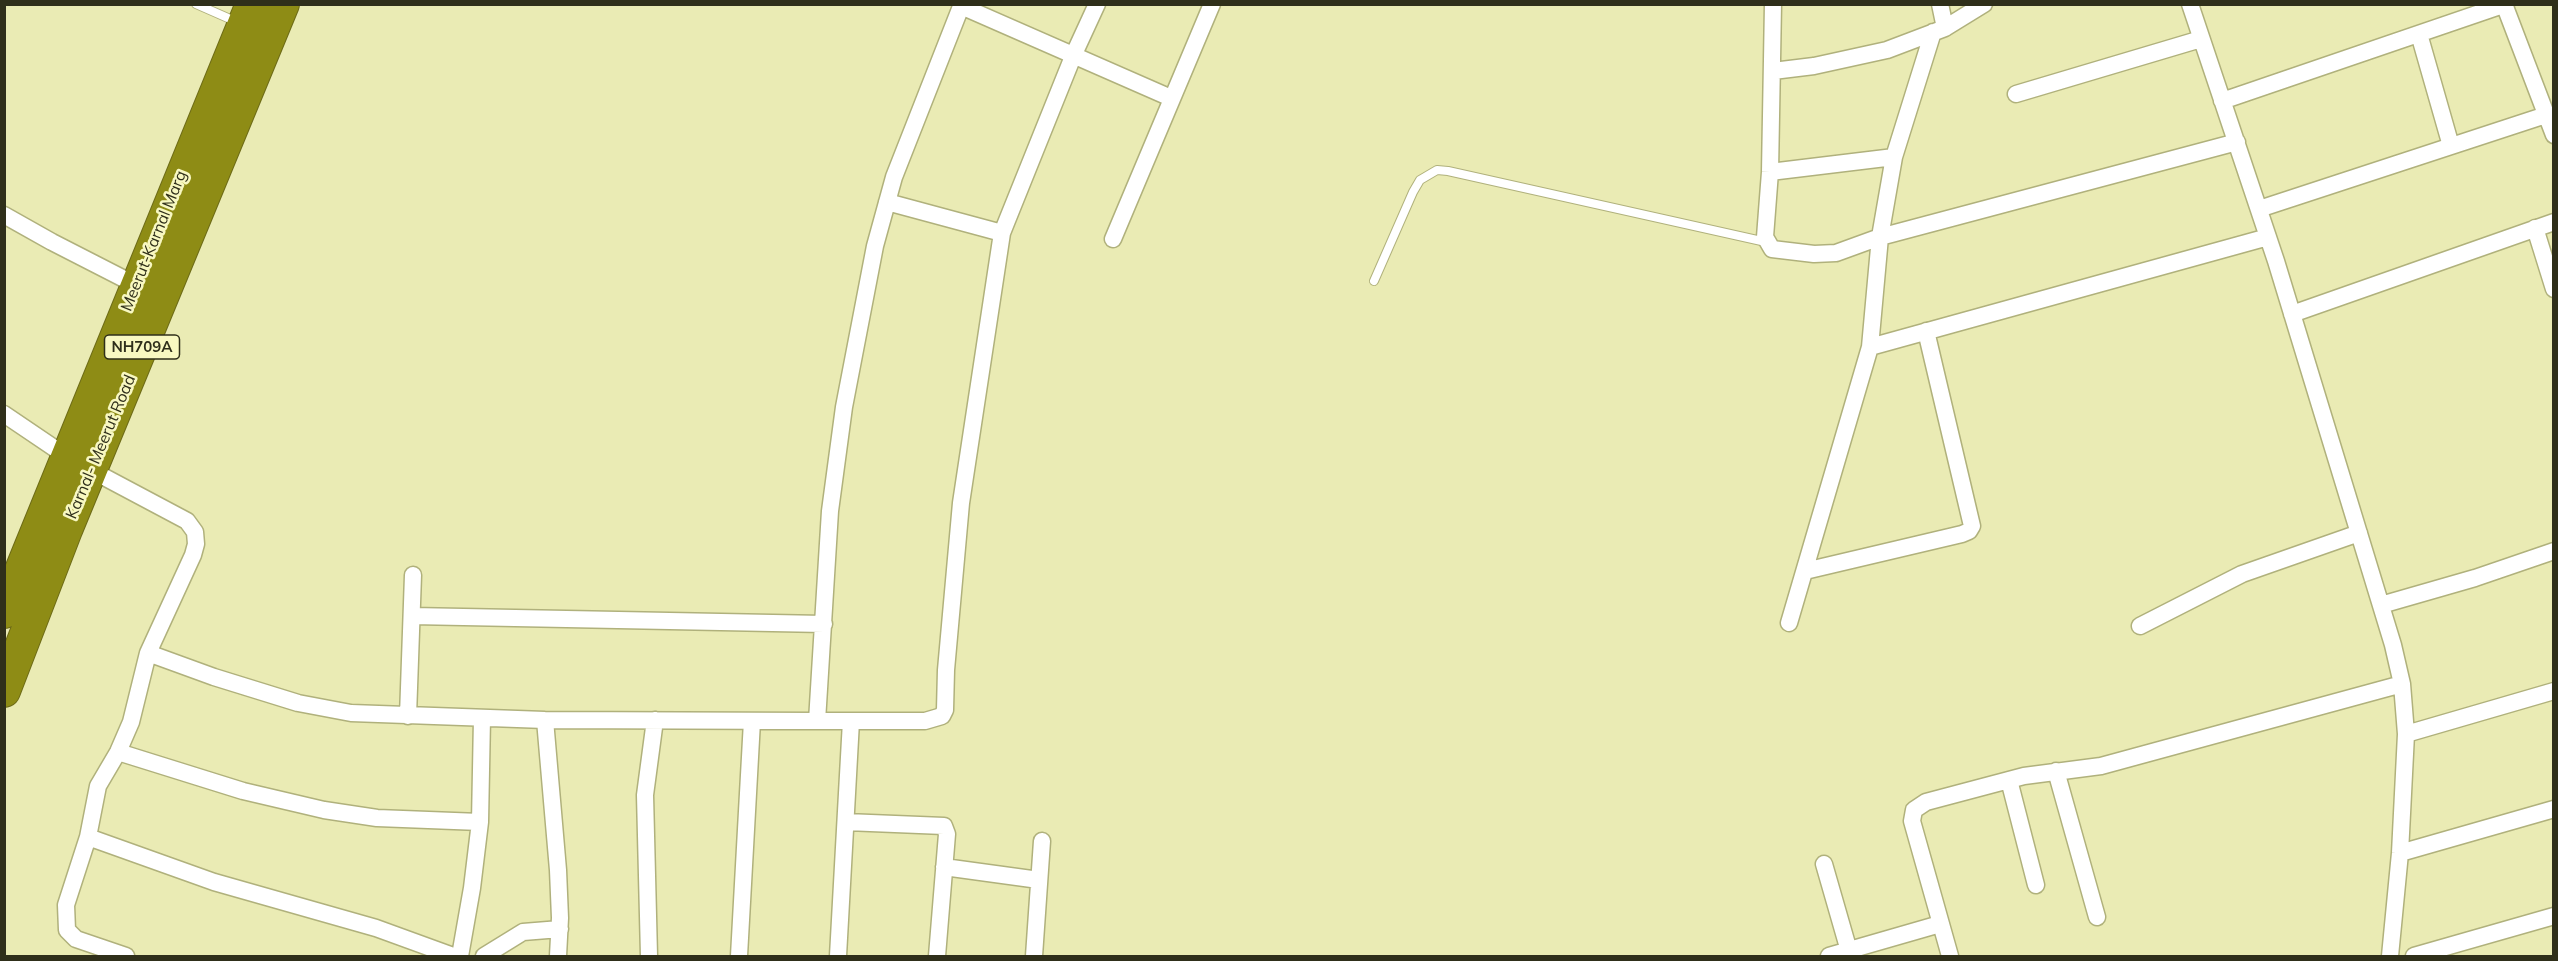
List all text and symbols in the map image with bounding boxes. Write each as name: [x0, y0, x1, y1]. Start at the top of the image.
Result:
street label: Meerut-Karnal Marg: [117, 168, 191, 314]
road number: NH709A: [104, 335, 180, 359]
street label: Karnal- Meerut Road: [62, 372, 140, 522]

